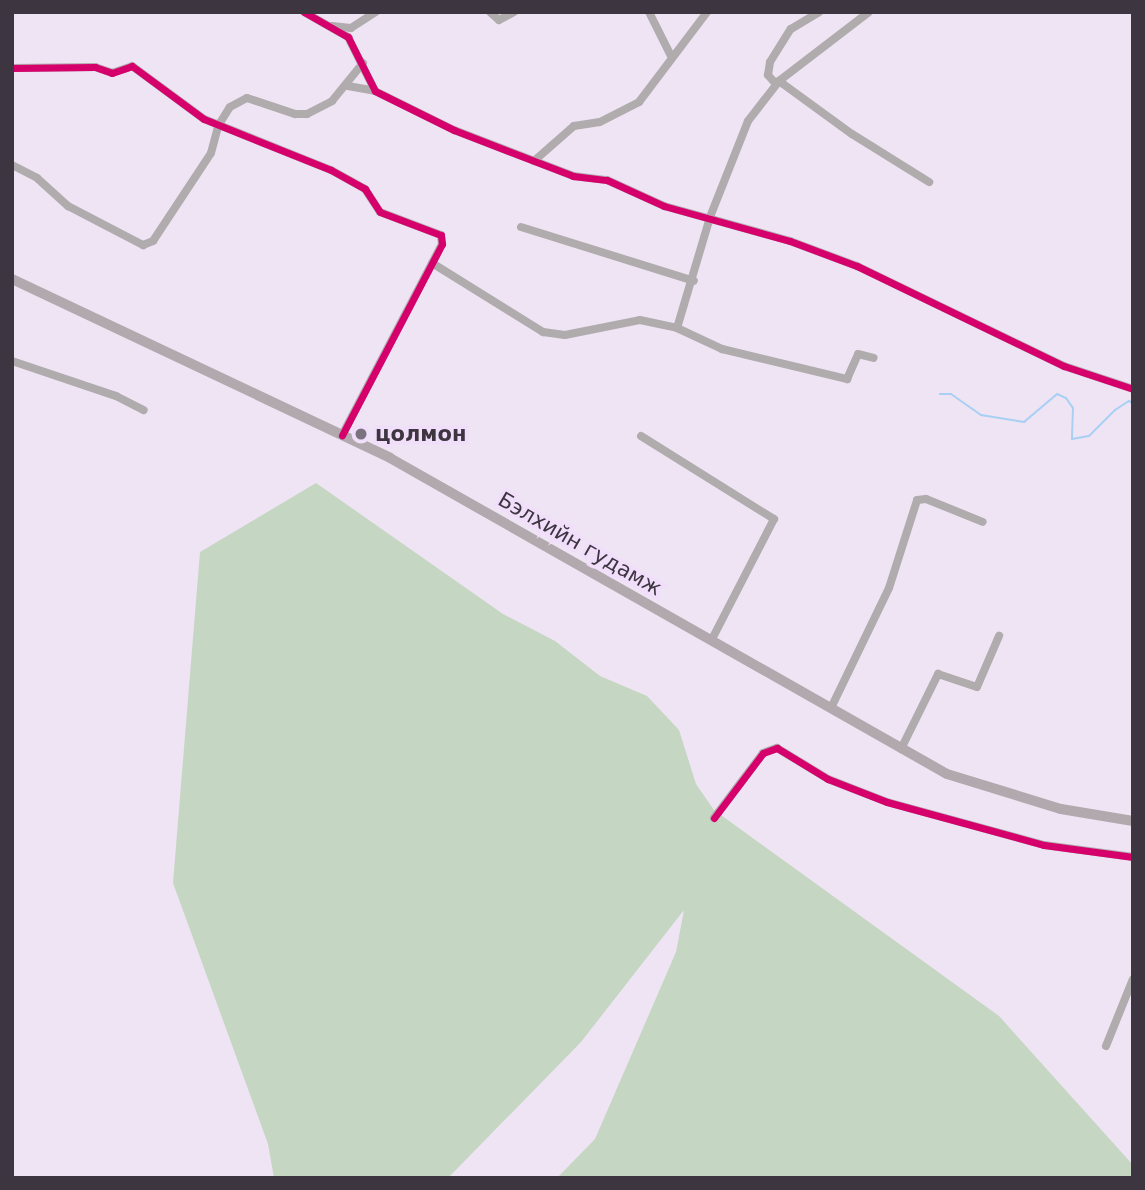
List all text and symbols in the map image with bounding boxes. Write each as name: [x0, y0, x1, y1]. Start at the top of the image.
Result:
place label: цолмон: [375, 421, 466, 447]
marker: цолмон: [353, 426, 369, 442]
street label: Бэлхийн гудамж: [494, 487, 666, 601]

